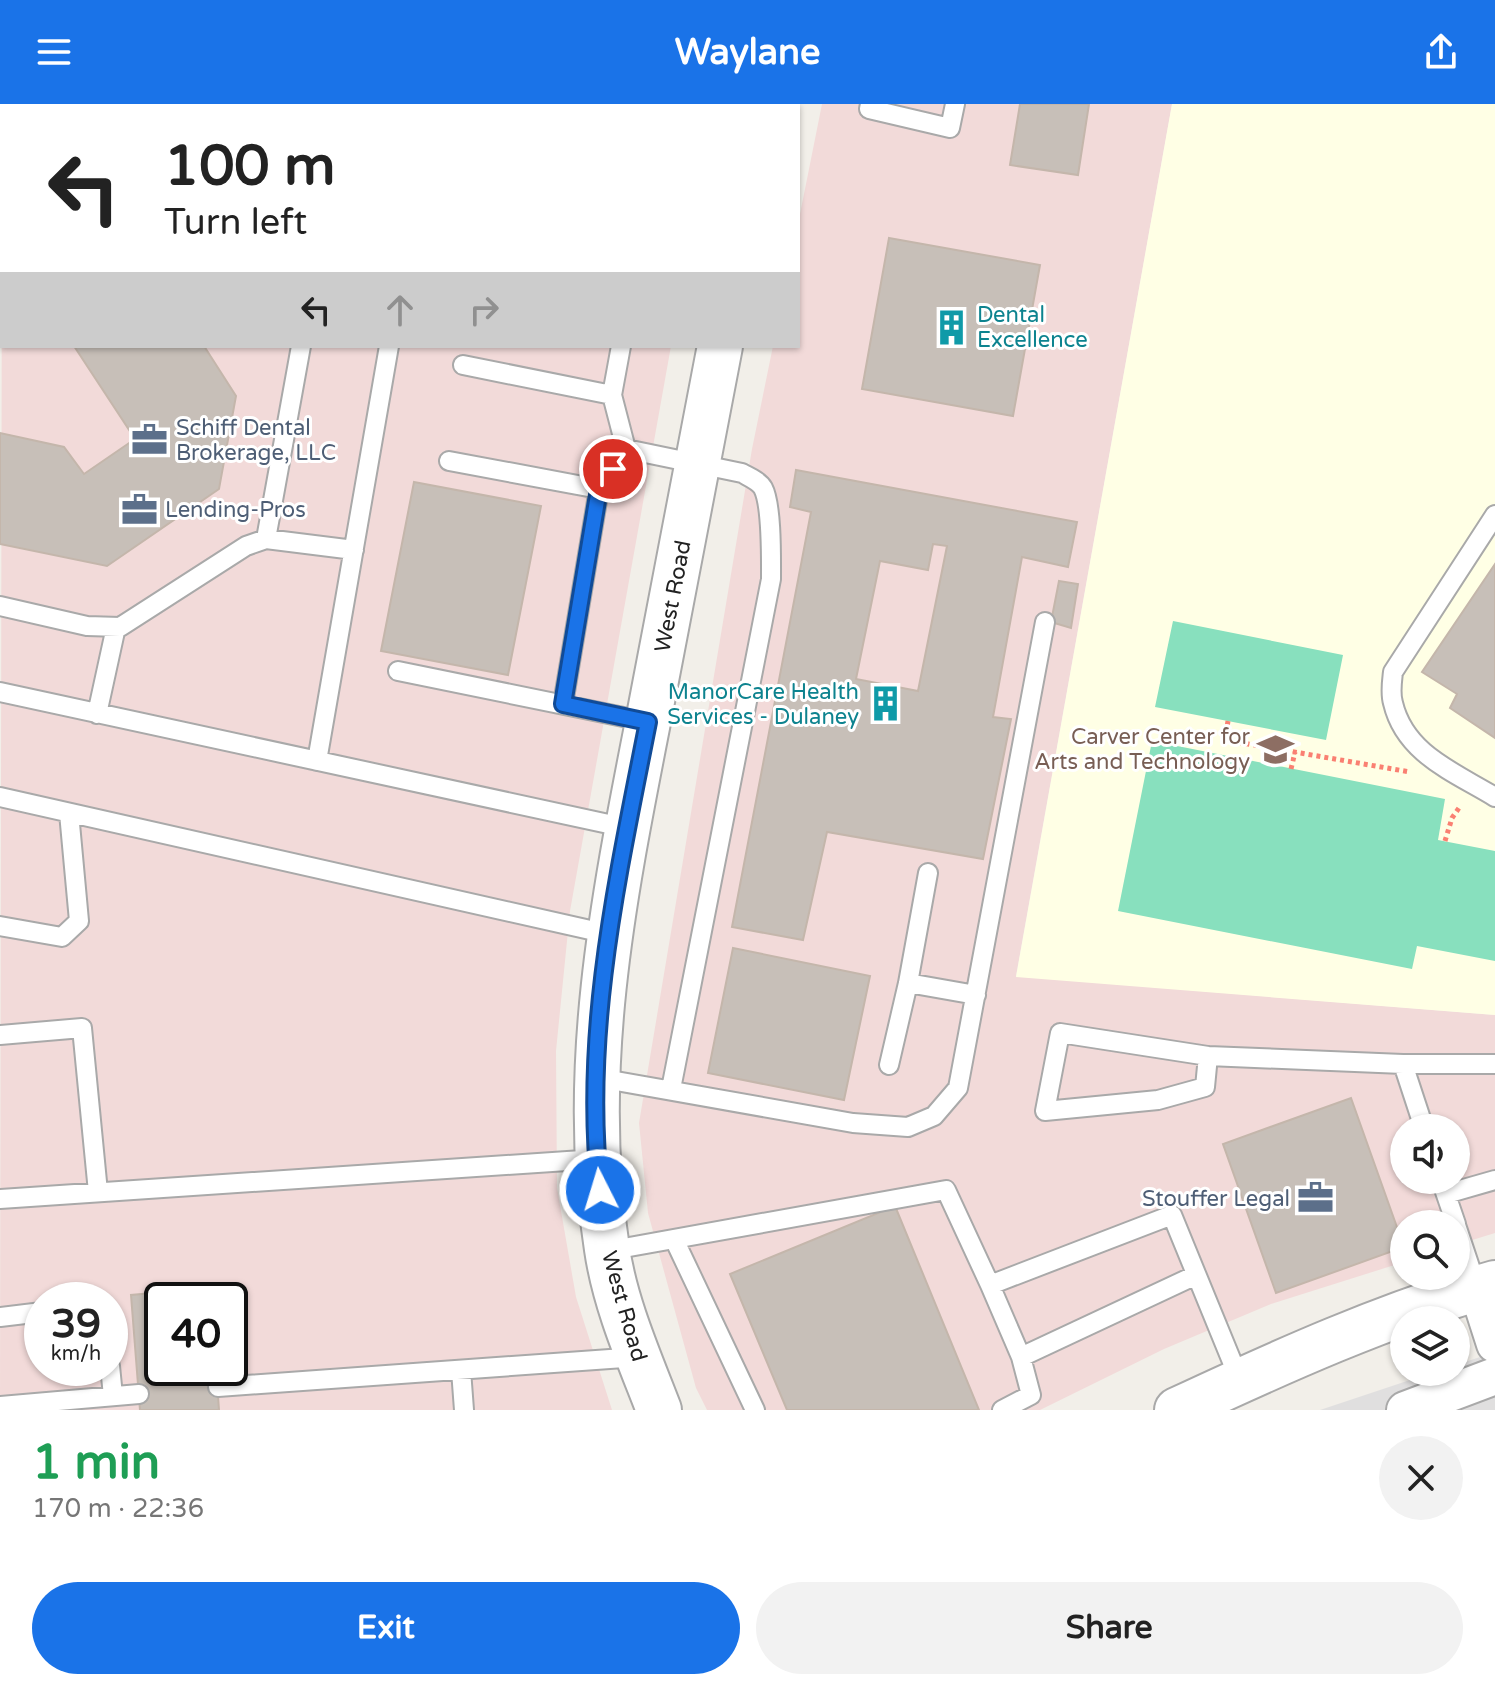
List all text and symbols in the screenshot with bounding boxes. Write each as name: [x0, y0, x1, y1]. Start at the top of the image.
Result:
icon: menu: [32, 30, 76, 74]
icon: share: [1419, 30, 1463, 74]
text: Waylane: [675, 31, 820, 74]
text: 100 m: [164, 133, 335, 200]
icon: left: [32, 136, 136, 240]
text: Turn left: [164, 201, 307, 244]
icon: left: [294, 288, 338, 332]
icon: ahead: [378, 288, 422, 332]
icon: right: [462, 288, 506, 332]
place label: Dental Excellence: [977, 302, 1088, 353]
building icon: Dental Excellence: [932, 308, 970, 346]
place label: Schiff Dental Brokerage, LLC: [176, 415, 336, 466]
office icon: Schiff Dental Brokerage, LLC: [131, 421, 169, 459]
pin: [579, 435, 647, 503]
icon: arrive: [591, 447, 635, 491]
office icon: Lending-Pros: [120, 490, 158, 528]
place label: Lending-Pros: [165, 497, 306, 523]
street label: West Road: [649, 538, 697, 654]
place label: ManorCare Health Services - Dulaney: [667, 679, 859, 730]
building icon: ManorCare Health Services - Dulaney: [866, 685, 904, 723]
place label: Carver Center for Arts and Technology: [1034, 724, 1251, 775]
school or university icon: Carver Center for Arts and Technology: [1257, 730, 1295, 768]
map controls: [1390, 1114, 1470, 1386]
button: sound: [1390, 1114, 1470, 1194]
position arrow: [558, 1148, 642, 1232]
office icon: Stouffer Legal: [1297, 1179, 1335, 1217]
place label: Stouffer Legal: [1142, 1186, 1290, 1212]
button: search: [1390, 1210, 1470, 1290]
street label: West Road: [596, 1248, 652, 1364]
speed limit sign: 40: [144, 1282, 248, 1386]
text: 39: [51, 1300, 101, 1348]
button: layers: [1390, 1306, 1470, 1386]
text: km/h: [51, 1342, 101, 1366]
text: 1 min: [32, 1434, 160, 1492]
button: close: [1379, 1436, 1463, 1520]
text: 170 m · 22:36: [32, 1493, 204, 1524]
button: Exit: [32, 1582, 740, 1674]
button: Share: [756, 1582, 1463, 1674]

